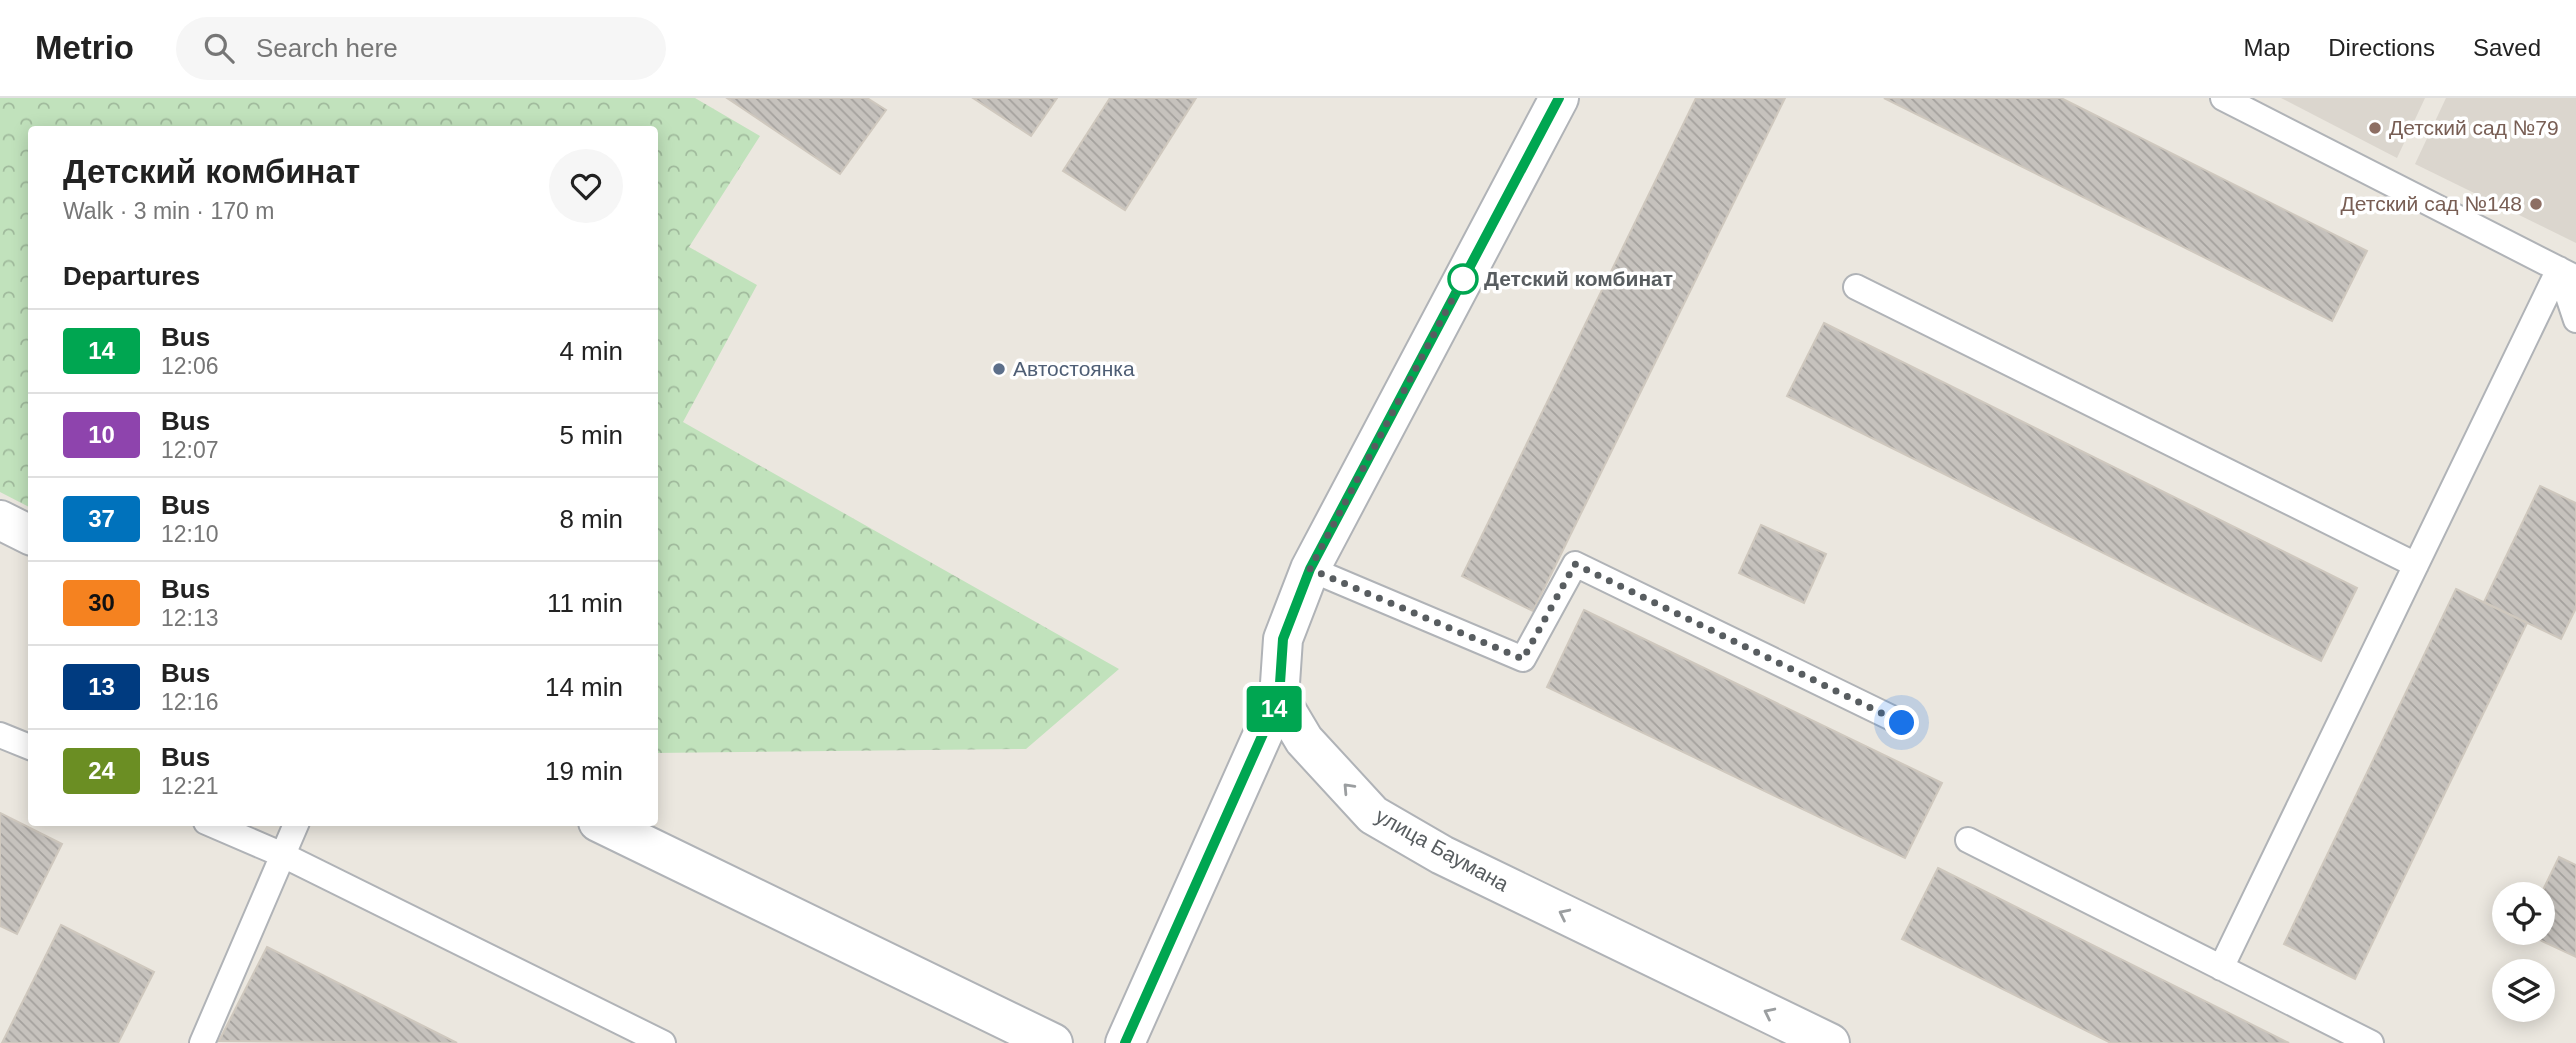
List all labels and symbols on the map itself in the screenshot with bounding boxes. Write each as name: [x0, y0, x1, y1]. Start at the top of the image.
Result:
place label: Детский сад №79: [2389, 116, 2559, 139]
marker: Детский сад №79: [2367, 120, 2383, 136]
place label: Детский сад №148: [2341, 192, 2522, 215]
marker: Детский сад №148: [2528, 196, 2544, 212]
marker: Детский комбинат: [1448, 264, 1478, 294]
place label: Детский комбинат: [1484, 267, 1673, 290]
place label: Автостоянка: [1013, 357, 1135, 380]
marker: Автостоянка: [991, 361, 1007, 377]
line badge: 14: [1242, 686, 1306, 732]
your location: [1884, 705, 1919, 740]
one-way arrow: [1344, 783, 1356, 796]
street label: улица Баумана: [1372, 804, 1513, 896]
one-way arrow: [1559, 908, 1571, 922]
one-way arrow: [1764, 1008, 1776, 1022]

